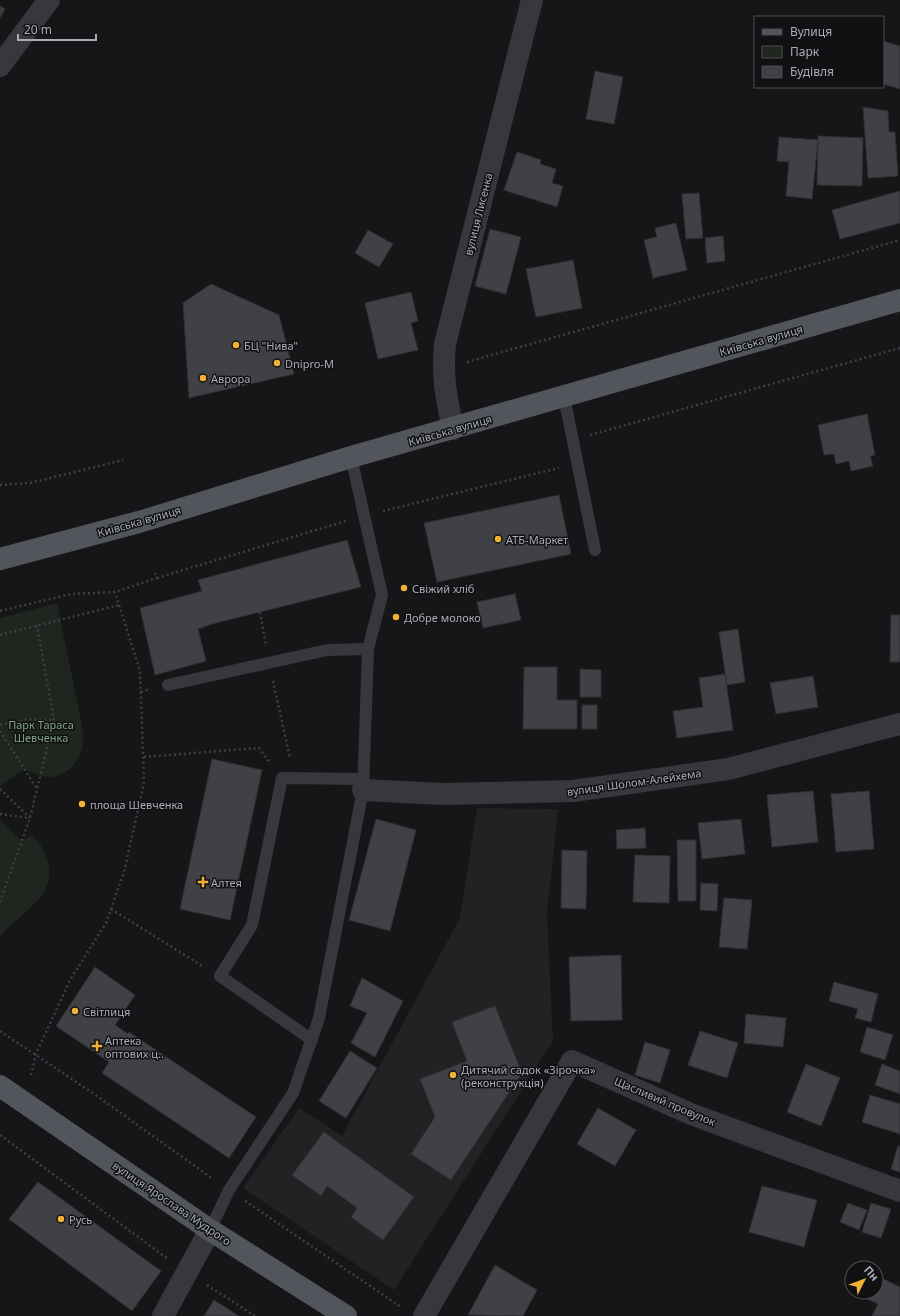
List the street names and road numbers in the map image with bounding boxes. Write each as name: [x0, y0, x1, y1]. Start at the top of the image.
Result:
street label: вулиця Лисенка: [460, 171, 496, 257]
street label: Київська вулиця: [717, 321, 805, 359]
street label: Київська вулиця: [406, 411, 494, 449]
street label: Київська вулиця: [95, 502, 183, 540]
street label: вулиця Шолом-Алейхема: [566, 765, 702, 799]
street label: Щасливий провулок: [612, 1073, 718, 1129]
street label: вулиця Ярослава Мудрого: [110, 1158, 234, 1248]

